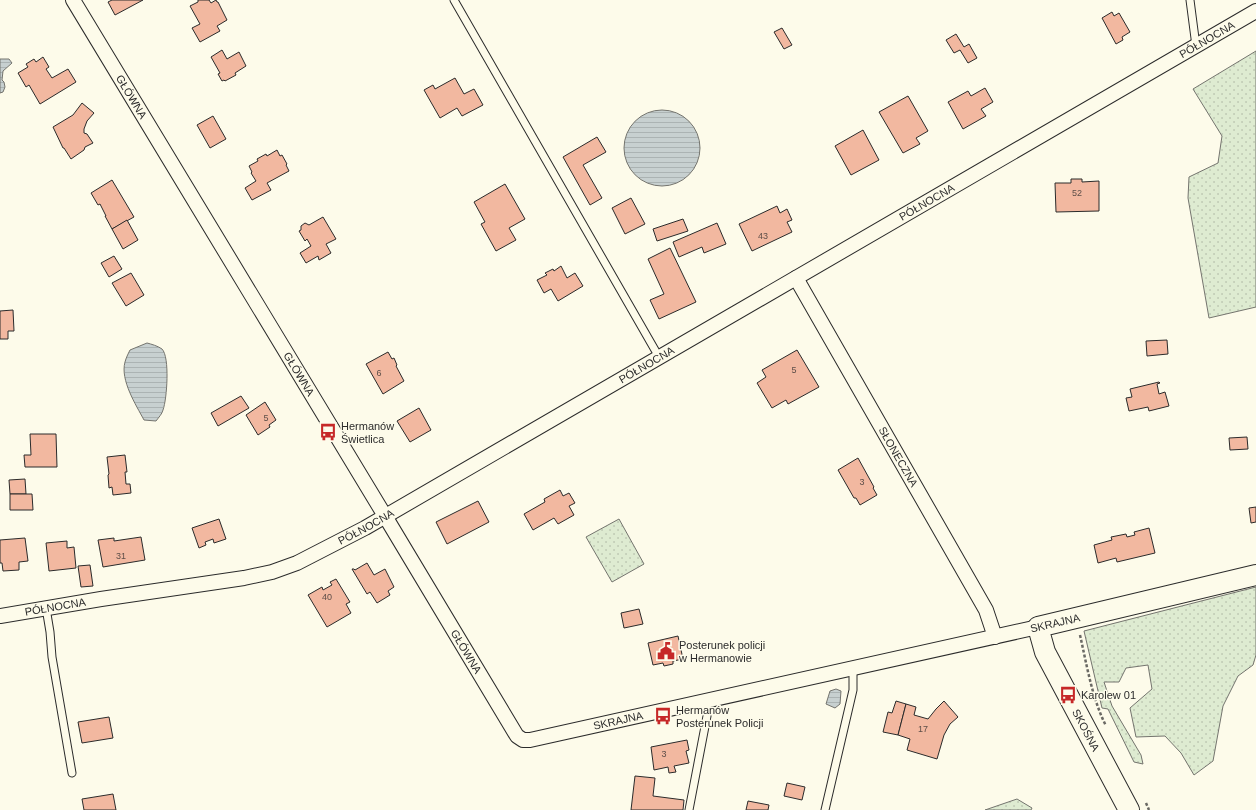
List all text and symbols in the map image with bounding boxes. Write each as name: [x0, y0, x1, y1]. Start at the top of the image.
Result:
street label: PÓŁNOCNA: [1177, 18, 1237, 60]
street label: GŁÓWNA: [114, 73, 150, 121]
street label: PÓŁNOCNA: [897, 181, 957, 223]
house number: 52: [1072, 188, 1082, 198]
house number: 43: [758, 231, 768, 241]
street label: PÓŁNOCNA: [617, 344, 677, 385]
street label: GŁÓWNA: [281, 350, 317, 399]
house number: 5: [791, 365, 797, 375]
house number: 6: [376, 368, 382, 378]
house number: 5: [263, 413, 269, 423]
place label: Hermanów Świetlica: [341, 420, 394, 445]
bus stop icon: Hermanów Świetlica: [318, 422, 338, 442]
street label: SŁONECZNA: [876, 425, 921, 490]
house number: 3: [859, 477, 865, 487]
street label: PÓŁNOCNA: [336, 506, 396, 547]
house number: 31: [116, 551, 126, 561]
house number: 40: [322, 592, 332, 602]
street label: PÓŁNOCNA: [24, 596, 87, 618]
street label: SKRAJNA: [1029, 611, 1082, 635]
street label: GŁÓWNA: [449, 627, 484, 676]
place label: Posterunek policji w Hermanowie: [678, 639, 765, 664]
public building icon: Posterunek policji w Hermanowie: [656, 641, 676, 661]
bus stop icon: Karolew 01: [1058, 685, 1078, 705]
place label: Karolew 01: [1081, 689, 1136, 701]
place label: Hermanów Posterunek Policji: [676, 704, 763, 729]
bus stop icon: Hermanów Posterunek Policji: [653, 706, 673, 726]
street label: SKOŚNA: [1070, 707, 1102, 754]
street label: SKRAJNA: [592, 709, 645, 732]
house number: 17: [918, 724, 928, 734]
house number: 3: [661, 749, 667, 759]

